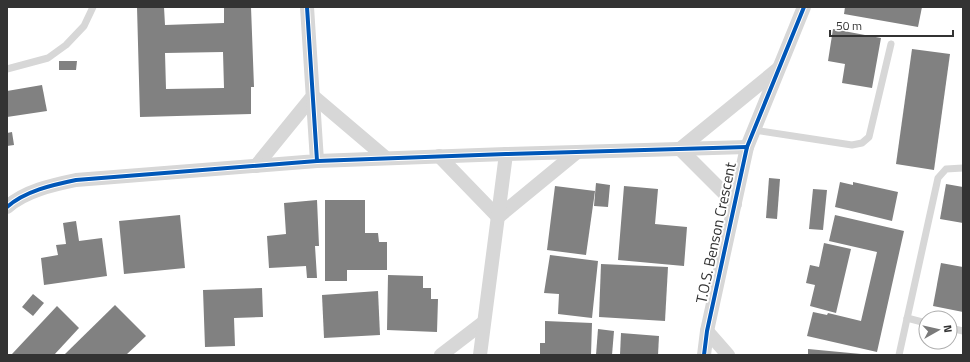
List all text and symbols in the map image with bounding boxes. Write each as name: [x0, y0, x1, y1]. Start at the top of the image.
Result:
scale bar: [830, 12, 953, 38]
text: 50 m: [836, 16, 862, 35]
street label: T.O.S. Benson Crescent: [689, 159, 742, 306]
north arrow: [918, 310, 958, 350]
text: N: [939, 324, 956, 333]

